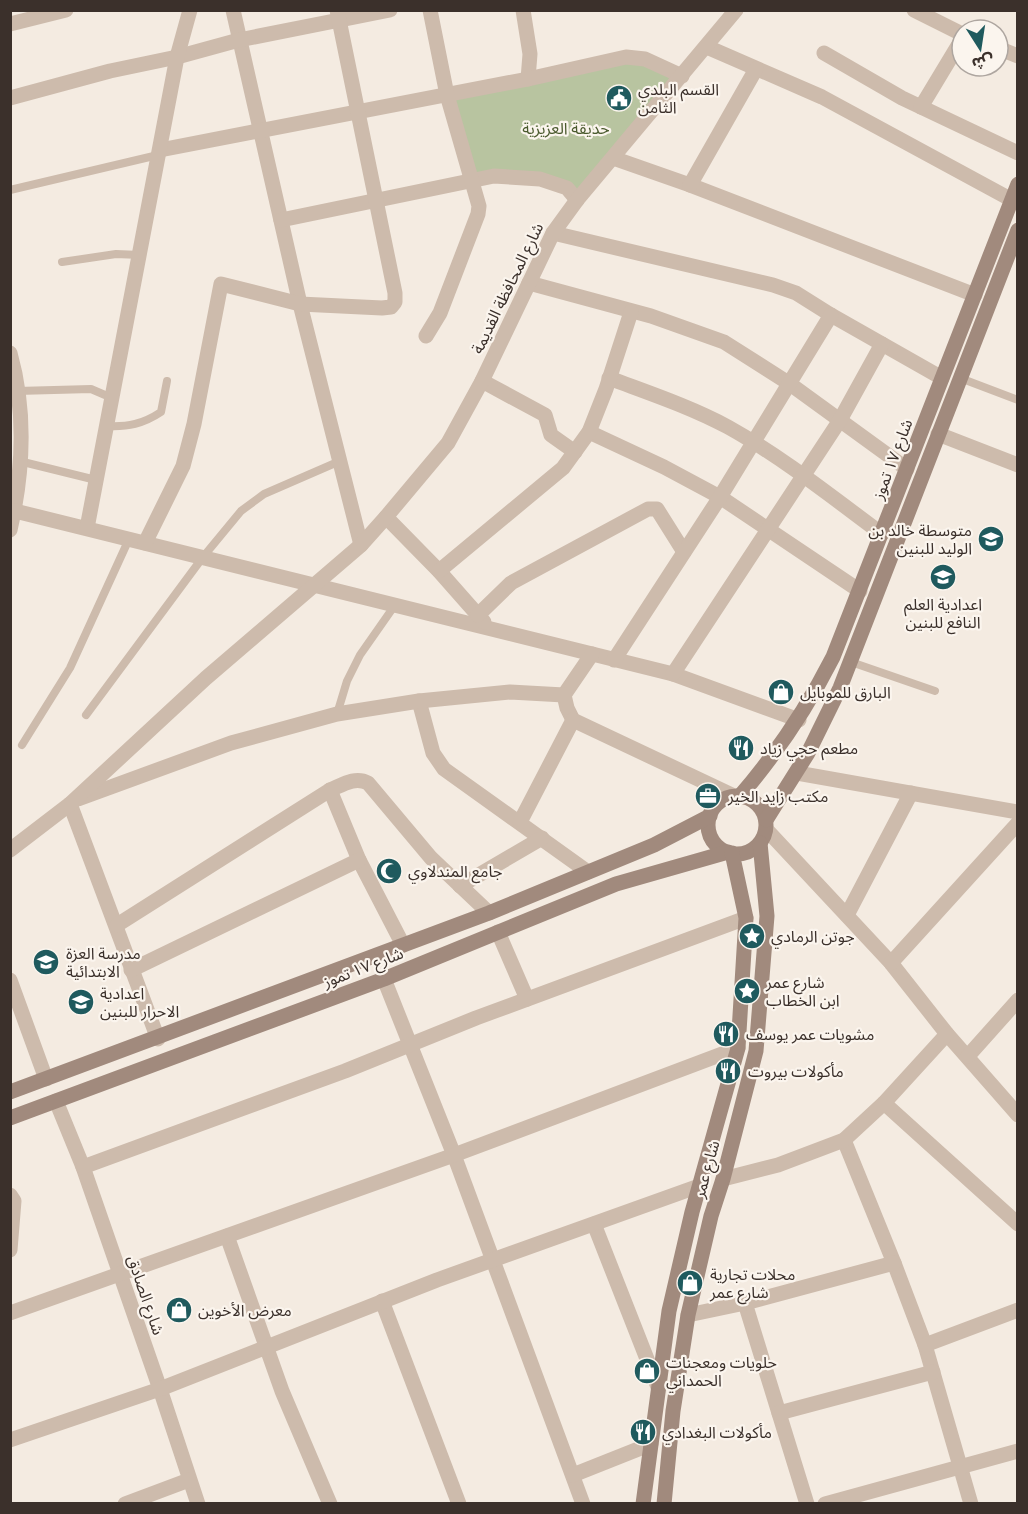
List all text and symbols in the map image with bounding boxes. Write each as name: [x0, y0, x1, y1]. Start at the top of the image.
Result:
north arrow: [950, 18, 1010, 78]
text: ش: [970, 51, 996, 74]
place label: القسم البلدي الثامن: [638, 80, 719, 117]
public building icon: القسم البلدي الثامن: [604, 83, 634, 113]
park label: حديقة العزيزية: [522, 119, 610, 138]
street label: شارع المحافظة القديمة: [468, 220, 550, 358]
street label: شارع ١٧ تموز: [868, 416, 919, 504]
place label: متوسطة خالد بن الوليد للبنين: [868, 521, 972, 558]
school or university icon: متوسطة خالد بن الوليد للبنين: [976, 524, 1006, 554]
school or university icon: اعدادية العلم النافع للبنين: [928, 562, 958, 592]
place label: اعدادية العلم النافع للبنين: [904, 595, 982, 635]
shop icon: البارق للموبايل: [766, 677, 796, 707]
place label: البارق للموبايل: [800, 683, 891, 702]
restaurant icon: مطعم حجي زياد: [726, 733, 756, 763]
place label: مطعم حجي زياد: [760, 739, 858, 761]
office icon: مكتب زايد الخير: [693, 781, 723, 811]
place label: مكتب زايد الخير: [727, 787, 828, 806]
mosque icon: جامع المندلاوي: [374, 856, 404, 886]
place label: جامع المندلاوي: [408, 862, 502, 884]
place icon: جوتن الرمادي: [737, 921, 767, 951]
place label: جوتن الرمادي: [771, 927, 855, 949]
street label: شارع ١٧ تموز: [319, 943, 407, 995]
place label: مدرسة العزة الابتدائية: [66, 944, 141, 980]
school or university icon: مدرسة العزة الابتدائية: [31, 947, 61, 977]
place label: شارع عمر ابن الخطاب: [765, 973, 840, 1010]
place icon: شارع عمر ابن الخطاب: [732, 976, 762, 1006]
place label: اعدادية الاحرار للبنين: [100, 984, 179, 1021]
school or university icon: اعدادية الاحرار للبنين: [66, 987, 96, 1017]
restaurant icon: مشويات عمر يوسف: [711, 1019, 741, 1049]
place label: مشويات عمر يوسف: [746, 1025, 874, 1044]
restaurant icon: مأكولات بيروت: [713, 1056, 743, 1086]
place label: مأكولات بيروت: [748, 1062, 844, 1081]
street label: شارع عمر: [689, 1138, 727, 1202]
street label: شارع الصادق: [120, 1253, 168, 1338]
place label: محلات تجارية شارع عمر: [709, 1265, 795, 1305]
shop icon: محلات تجارية شارع عمر: [675, 1268, 705, 1298]
shop icon: معرض الأخوين: [164, 1295, 194, 1325]
place label: معرض الأخوين: [198, 1301, 292, 1320]
place label: حلويات ومعجنات الحمداني: [666, 1353, 777, 1393]
shop icon: حلويات ومعجنات الحمداني: [632, 1356, 662, 1386]
restaurant icon: مأكولات البغدادي: [628, 1417, 658, 1447]
place label: مأكولات البغدادي: [662, 1423, 772, 1445]

